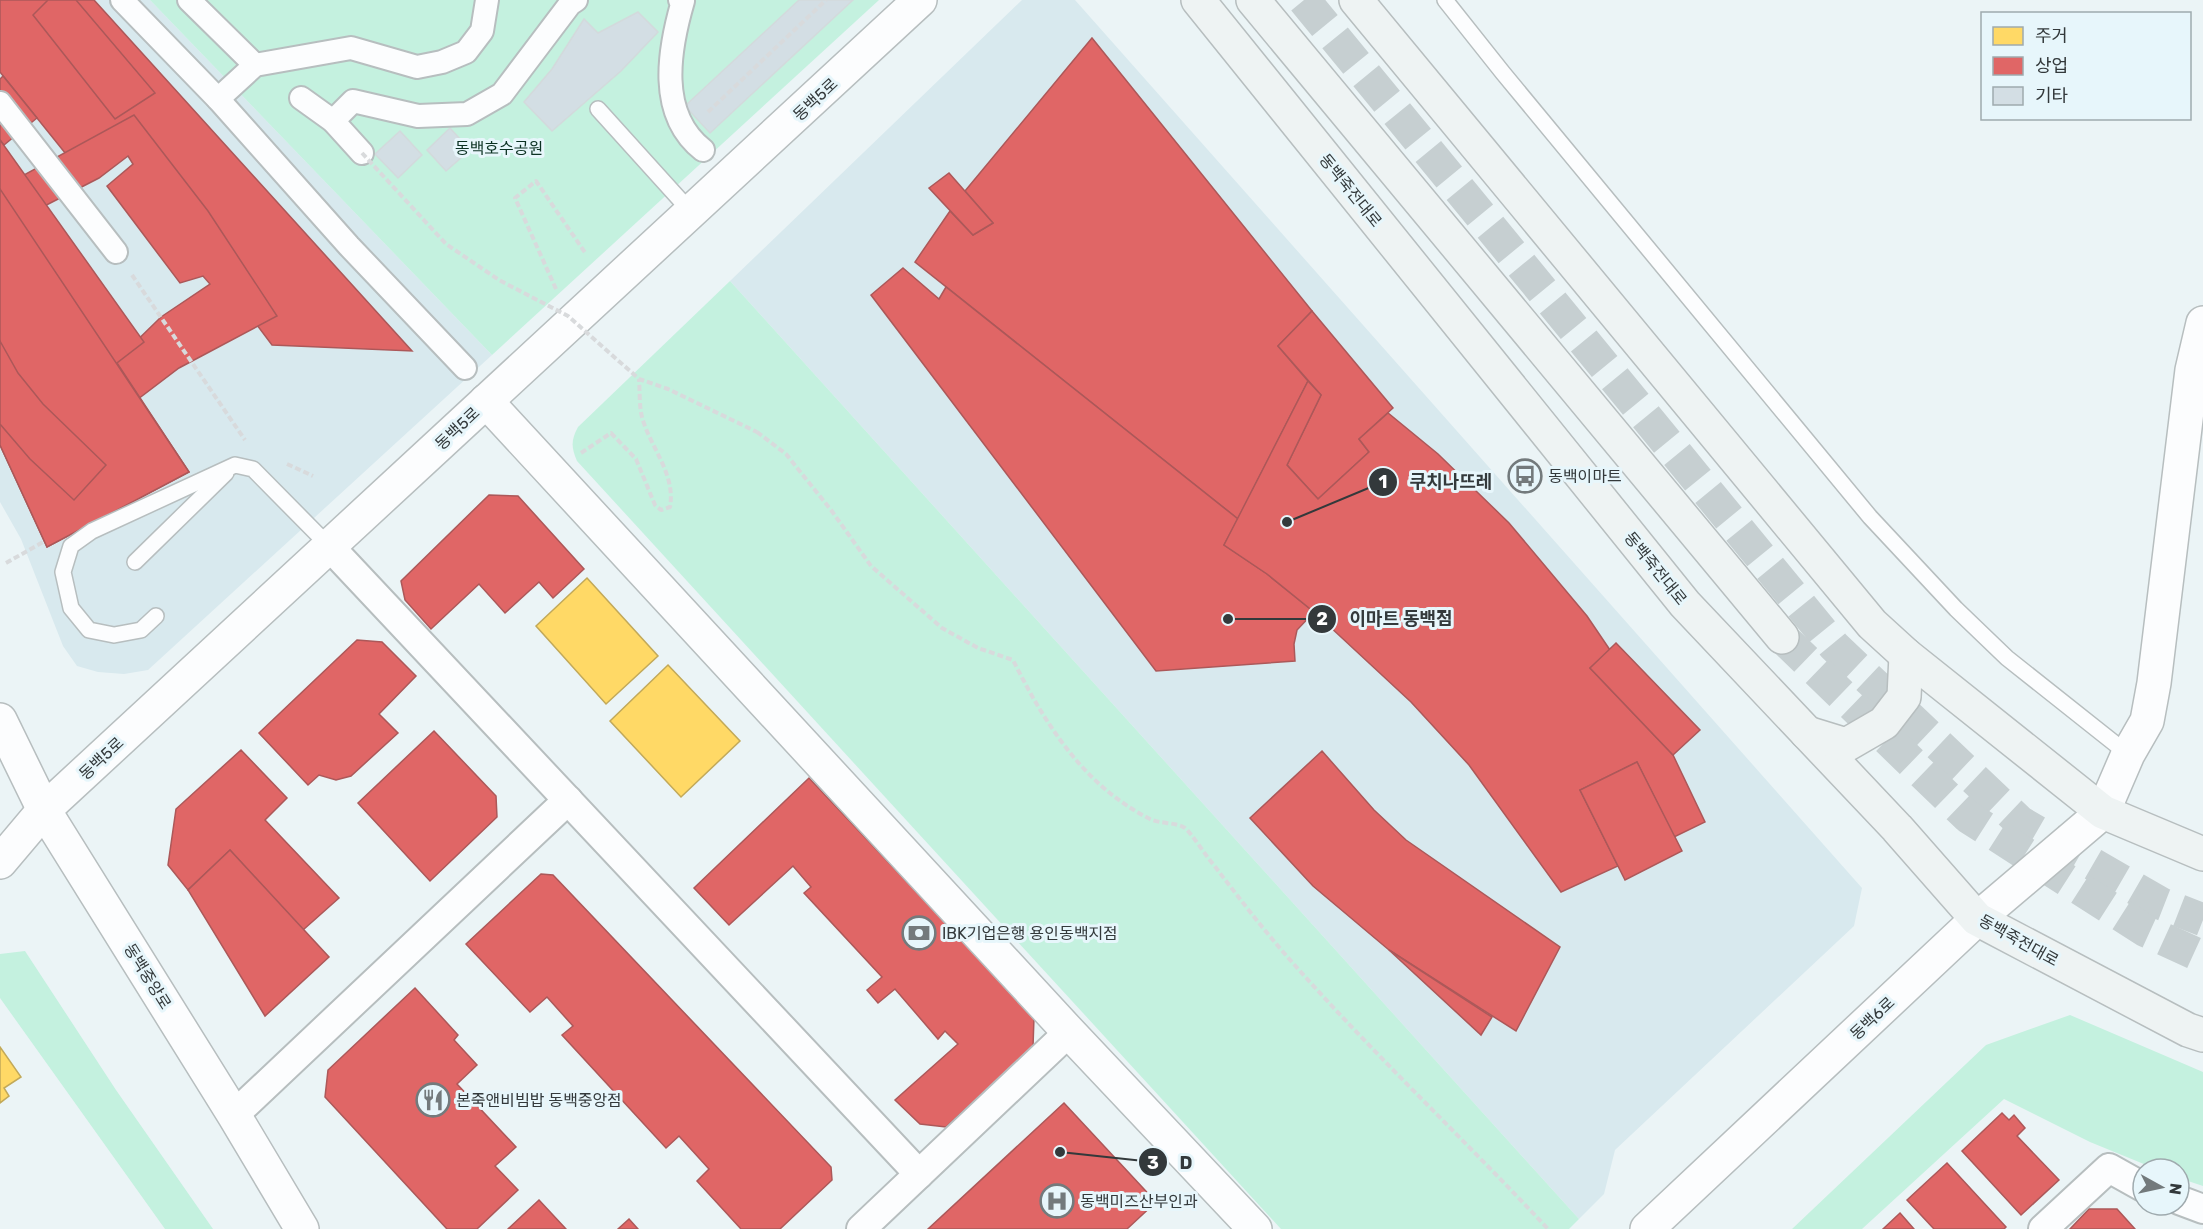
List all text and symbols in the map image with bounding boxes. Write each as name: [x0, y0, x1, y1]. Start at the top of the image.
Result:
legend: [1981, 12, 2191, 120]
text: 주거: [2035, 25, 2068, 47]
text: 상업: [2035, 55, 2068, 77]
street label: 동백5로: [789, 74, 842, 125]
text: 기타: [2035, 85, 2069, 107]
park label: 동백호수공원: [455, 139, 543, 158]
street label: 동백죽전대로: [1315, 150, 1386, 231]
street label: 동백5로: [431, 403, 484, 454]
bus stop icon: 동백이마트: [1507, 458, 1543, 494]
callout: 쿠치나뜨레: [1368, 464, 1505, 500]
place label: 동백이마트: [1548, 467, 1622, 486]
text: 1: [1379, 471, 1387, 493]
text: 쿠치나뜨레: [1410, 471, 1492, 493]
street label: 동백죽전대로: [1620, 528, 1691, 609]
callout: 이마트 동백점: [1307, 601, 1464, 637]
text: 2: [1316, 608, 1328, 630]
text: 이마트 동백점: [1349, 608, 1453, 630]
street label: 동백5로: [75, 733, 128, 784]
street label: 동백죽전대로: [1976, 911, 2062, 970]
bank icon: IBK기업은행 용인동백지점: [901, 915, 937, 951]
place label: IBK기업은행 용인동백지점: [942, 924, 1118, 943]
street label: 동백중앙로: [120, 940, 175, 1013]
street label: 동백6로: [1846, 993, 1899, 1044]
restaurant icon: 본죽앤비빔밥 동백중앙점: [415, 1082, 451, 1118]
place label: 본죽앤비빔밥 동백중앙점: [456, 1091, 622, 1110]
callout: D: [1138, 1144, 1205, 1180]
text: 3: [1147, 1152, 1159, 1174]
text: D: [1180, 1152, 1193, 1174]
north arrow: [2131, 1157, 2191, 1217]
text: N: [2165, 1182, 2186, 1196]
hospital icon: 동백미즈산부인과: [1039, 1183, 1075, 1219]
place label: 동백미즈산부인과: [1080, 1192, 1198, 1211]

